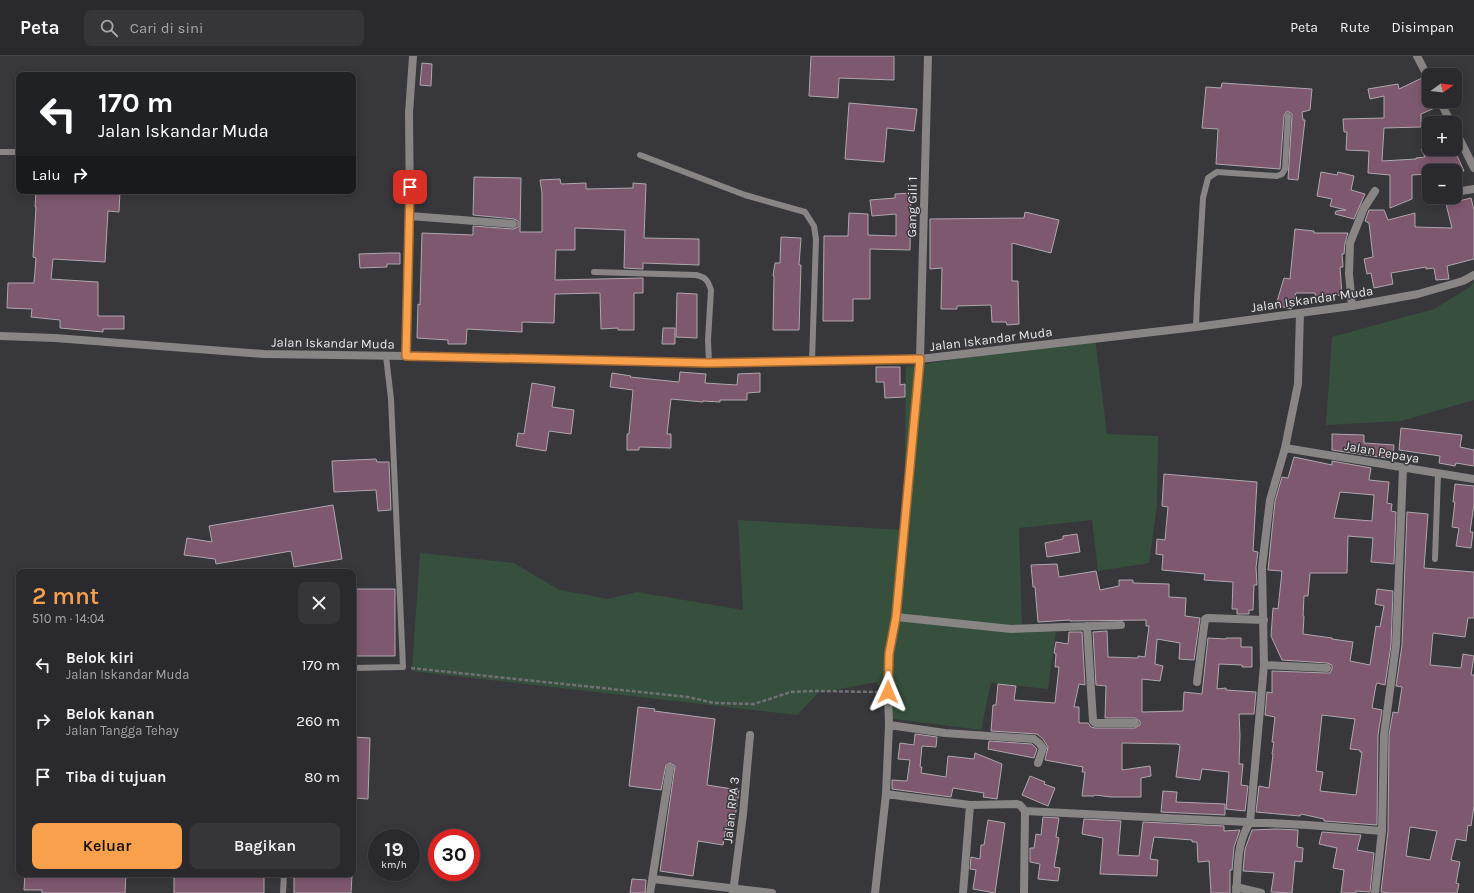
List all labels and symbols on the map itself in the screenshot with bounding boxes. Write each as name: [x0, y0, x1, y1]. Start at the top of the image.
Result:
north arrow: [1422, 68, 1462, 108]
pin: [393, 170, 427, 204]
street label: Gang Gili 1: [904, 176, 920, 238]
street label: Jalan Iskandar Muda: [1250, 283, 1374, 315]
street label: Jalan Iskandar Muda: [929, 324, 1053, 354]
street label: Jalan Iskandar Muda: [271, 334, 395, 352]
street label: Jalan Pepaya: [1343, 438, 1421, 466]
position arrow: [867, 671, 909, 713]
street label: Jalan RPA 3: [720, 776, 742, 844]
speed limit sign: 30: [428, 829, 480, 881]

